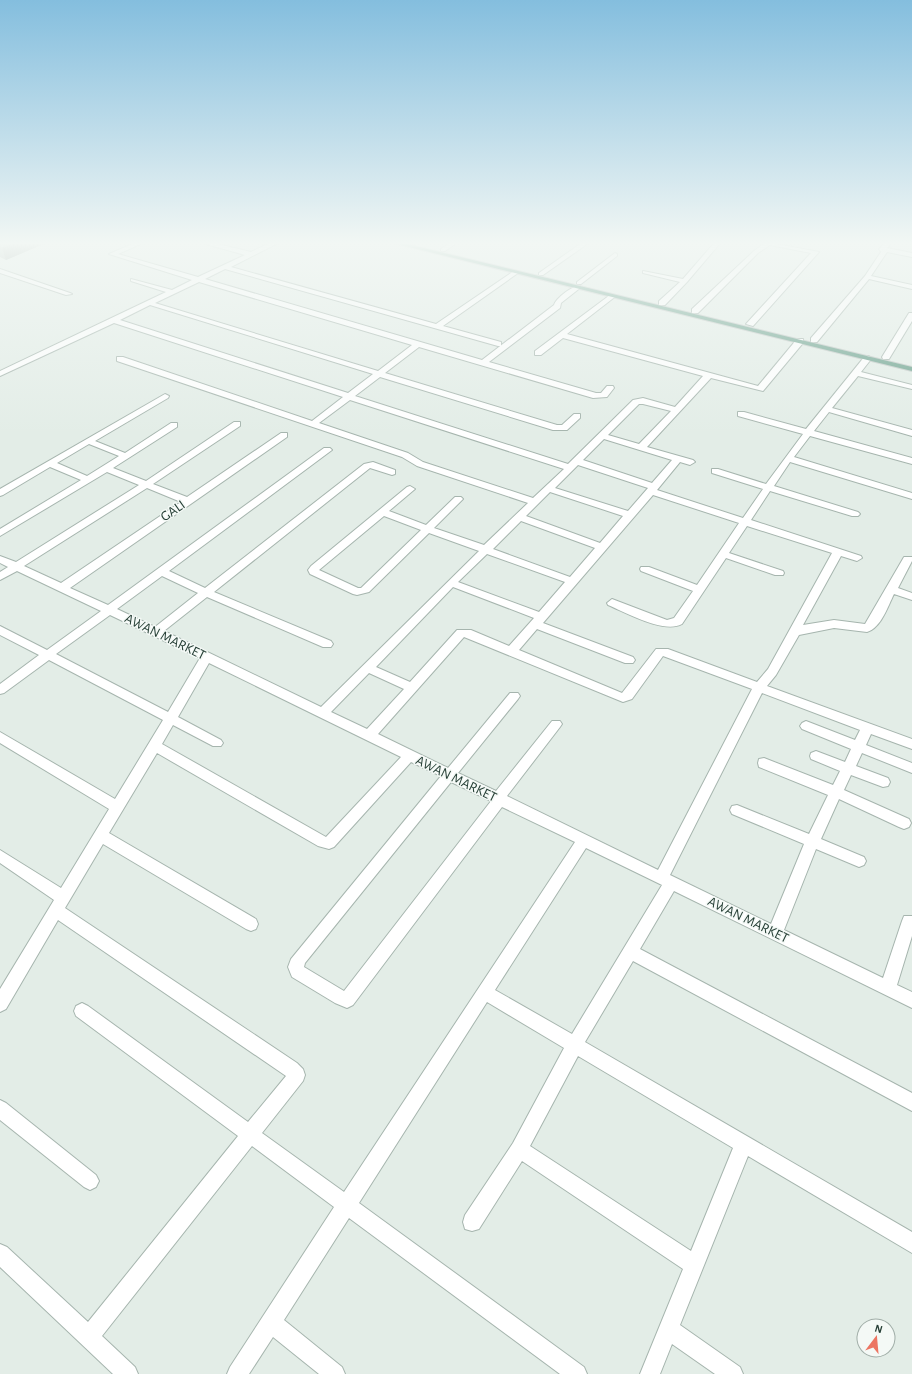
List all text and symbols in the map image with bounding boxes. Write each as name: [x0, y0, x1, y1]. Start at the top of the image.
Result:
street label: GALI: [158, 498, 188, 524]
street label: AWAN MARKET: [122, 611, 208, 663]
street label: AWAN MARKET: [413, 753, 499, 805]
street label: AWAN MARKET: [705, 894, 791, 946]
north arrow: [856, 1318, 896, 1358]
text: N: [873, 1323, 884, 1335]

